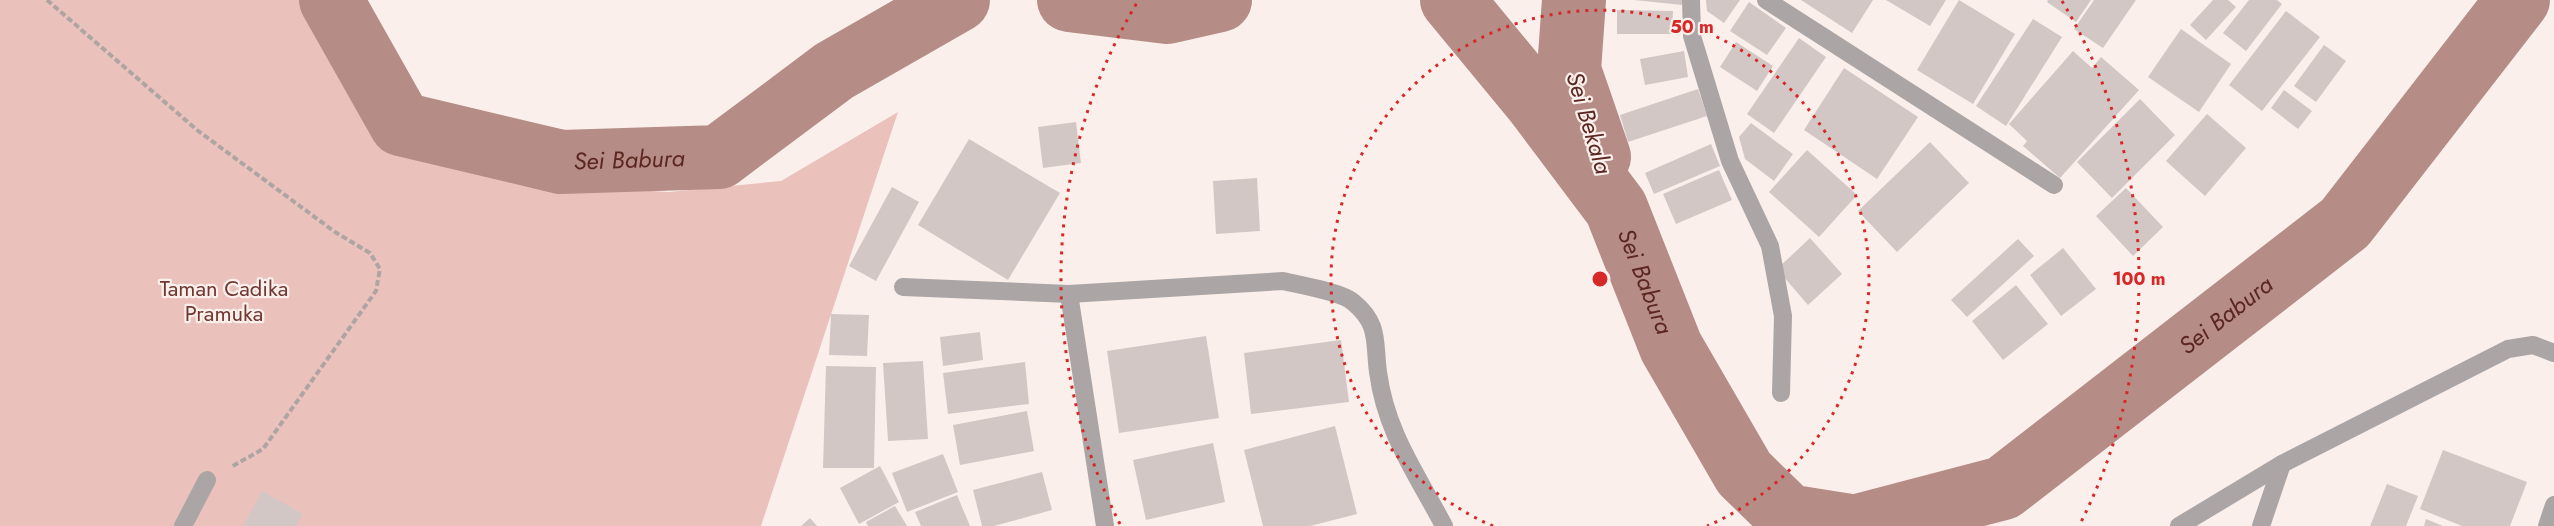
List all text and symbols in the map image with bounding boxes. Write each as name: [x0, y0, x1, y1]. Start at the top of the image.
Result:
text: 50 m: [1670, 14, 1714, 40]
water label: Sei Bekala: [1557, 67, 1622, 178]
water label: Sei Babura: [573, 140, 685, 179]
water label: Sei Babura: [1609, 223, 1682, 339]
text: 100 m: [2112, 266, 2166, 292]
water label: Sei Babura: [2171, 267, 2280, 363]
centre of rings: [1590, 269, 1610, 289]
park label: Taman Cadika Pramuka: [160, 272, 288, 329]

